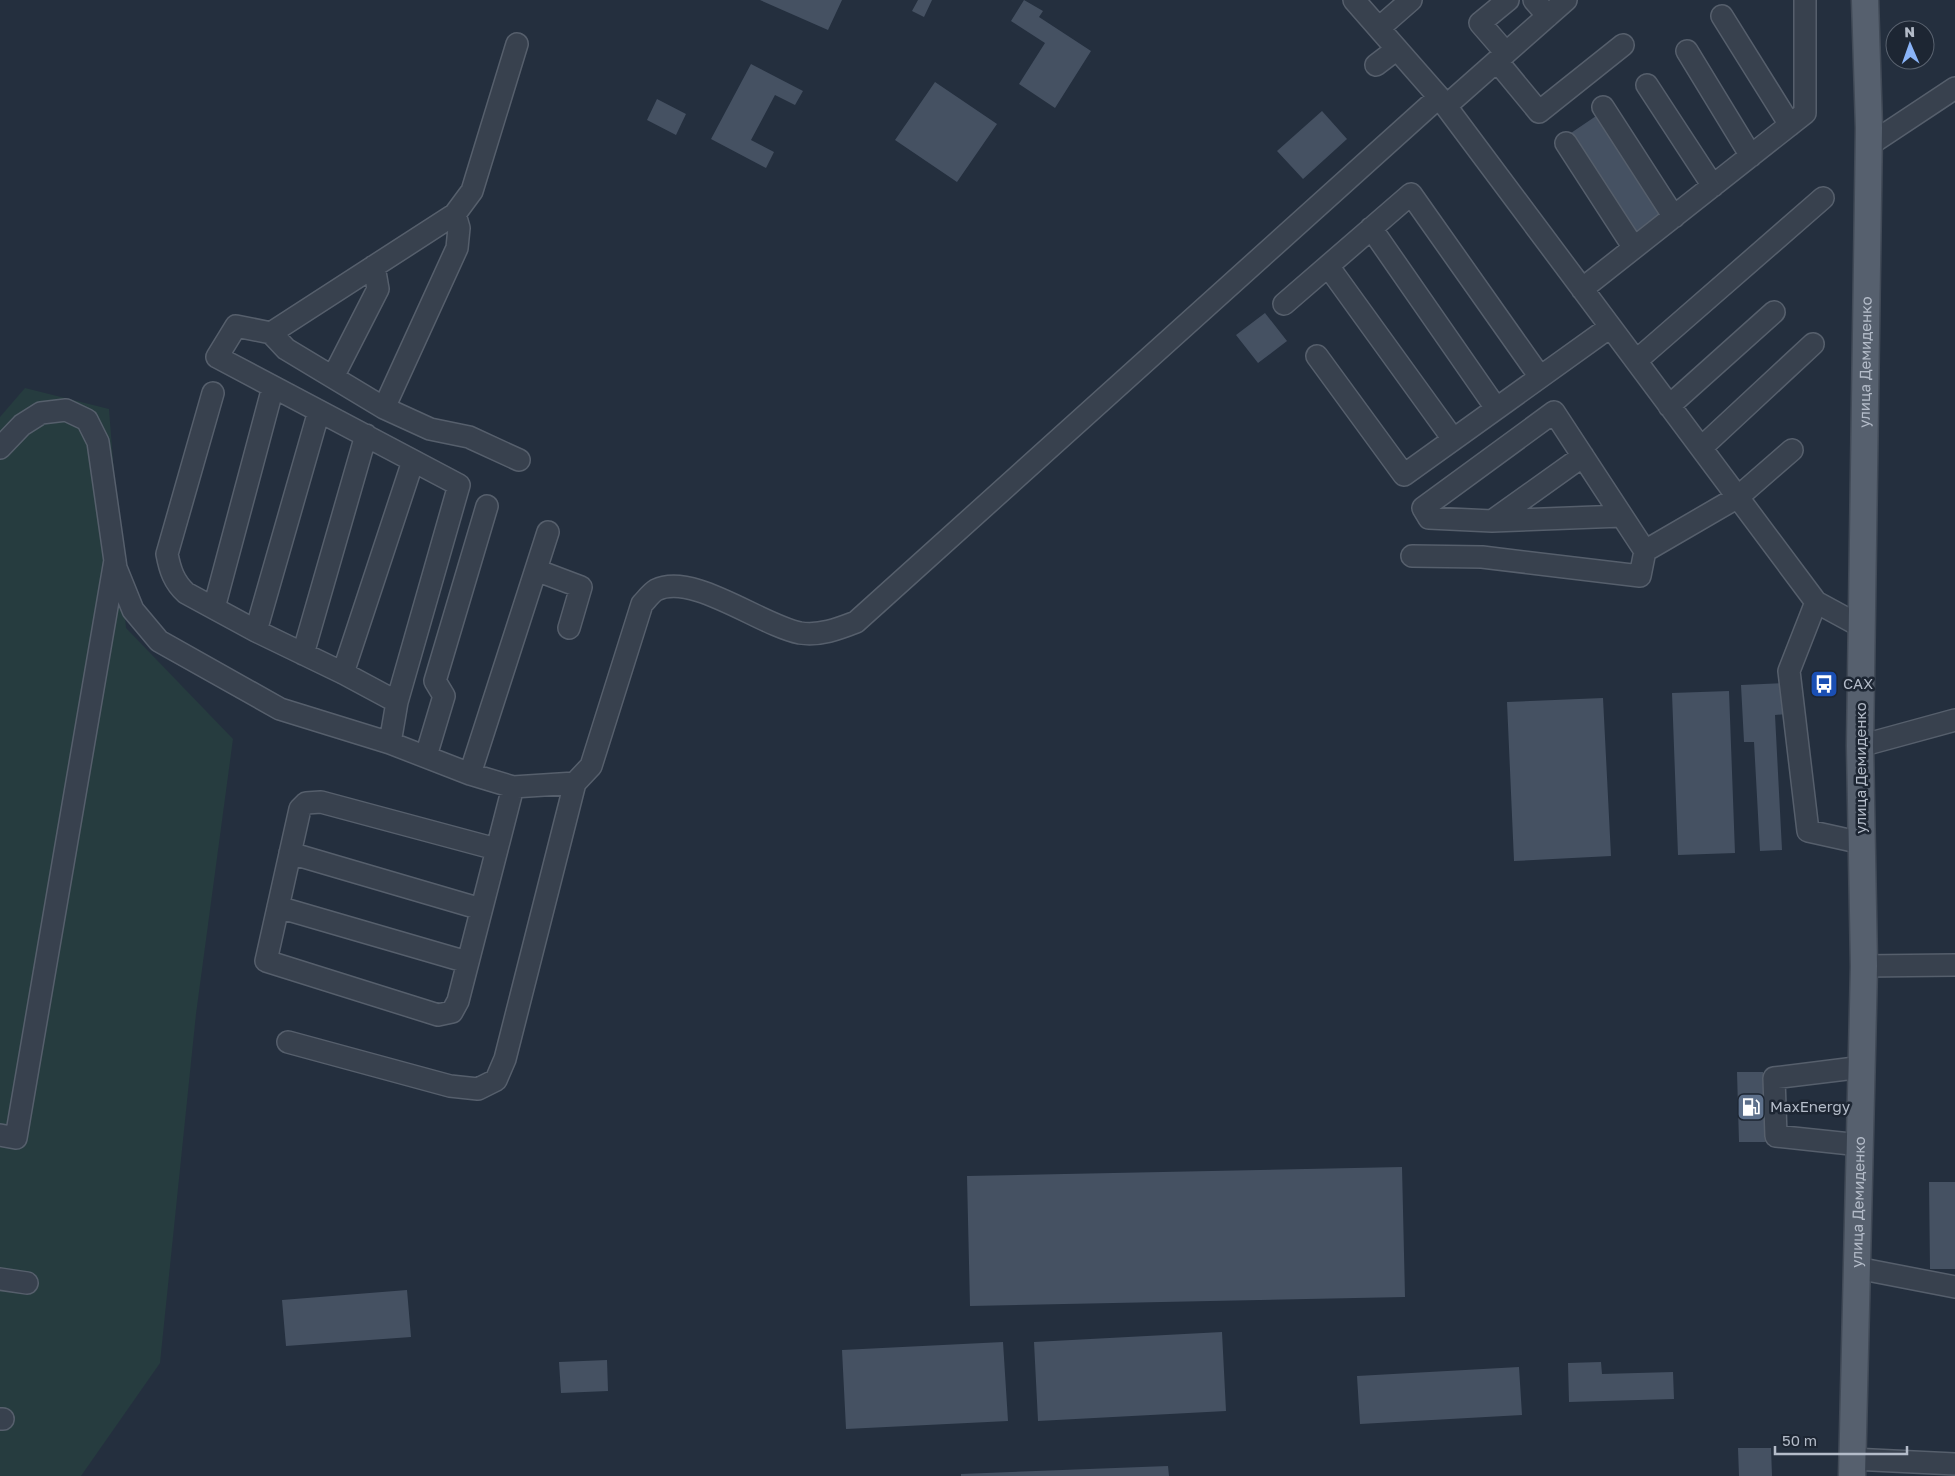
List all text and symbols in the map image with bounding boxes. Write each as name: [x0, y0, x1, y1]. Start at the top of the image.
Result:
north arrow: [1885, 20, 1935, 70]
text: N: [1904, 23, 1915, 40]
street label: улица Демиденко: [1855, 296, 1875, 428]
bus stop icon: САХ: [1809, 669, 1839, 699]
place label: САХ: [1843, 674, 1873, 692]
street label: улица Демиденко: [1851, 702, 1869, 834]
fuel station icon: MaxEnergy: [1736, 1092, 1766, 1122]
place label: MaxEnergy: [1770, 1097, 1851, 1115]
street label: улица Демиденко: [1847, 1136, 1868, 1268]
scale bar: [1775, 1424, 1908, 1456]
text: 50 m: [1782, 1431, 1817, 1449]

